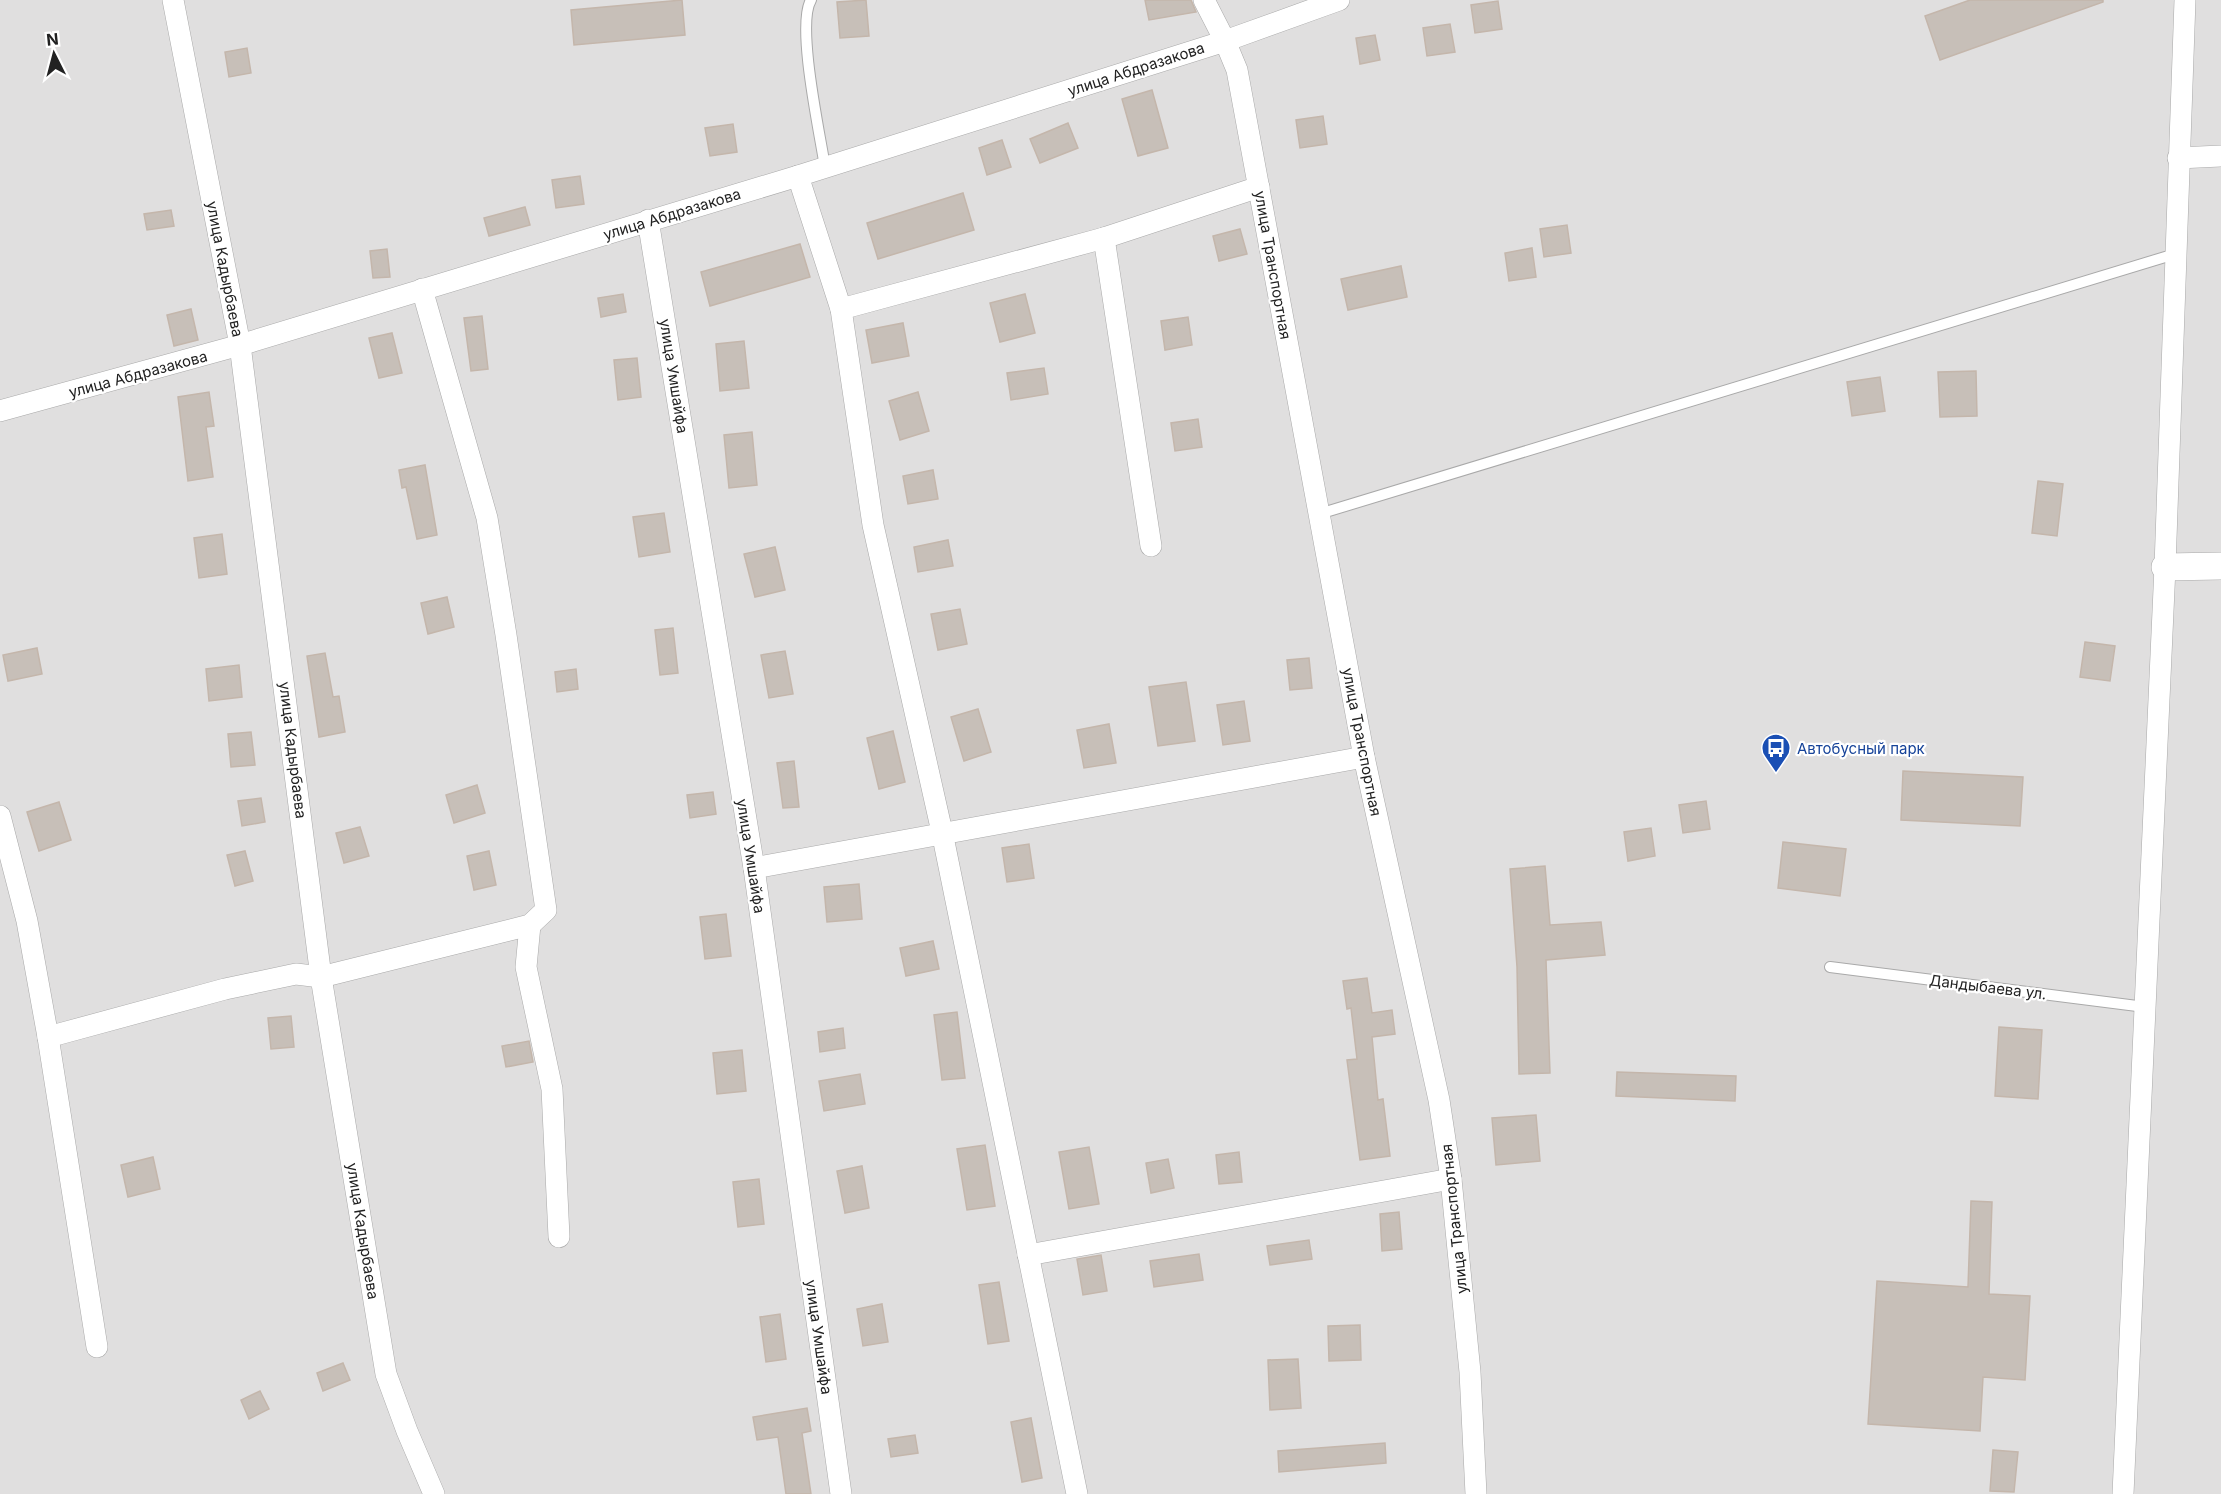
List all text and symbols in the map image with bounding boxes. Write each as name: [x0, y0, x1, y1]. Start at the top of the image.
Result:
north arrow: [24, 24, 84, 84]
text: N: [45, 28, 60, 50]
street label: улица Абдразакова: [1065, 38, 1207, 100]
street label: улица Абдразакова: [601, 184, 743, 244]
street label: улица Транспортная: [1251, 189, 1295, 341]
street label: улица Кадырбаева: [203, 199, 247, 339]
street label: улица Умшайфа: [656, 317, 692, 435]
street label: улица Абдразакова: [67, 346, 209, 402]
street label: улица Транспортная: [1338, 666, 1386, 818]
street label: улица Кадырбаева: [275, 680, 311, 820]
bus stop icon: Автобусный парк: [1760, 732, 1792, 774]
place label: Автобусный парк: [1797, 739, 1925, 758]
street label: улица Умшайфа: [733, 797, 769, 915]
street label: Дандыбаева ул.: [1928, 970, 2048, 1004]
street label: улица Транспортная: [1437, 1143, 1471, 1295]
street label: улица Кадырбаева: [343, 1161, 383, 1301]
street label: улица Умшайфа: [802, 1278, 836, 1396]

